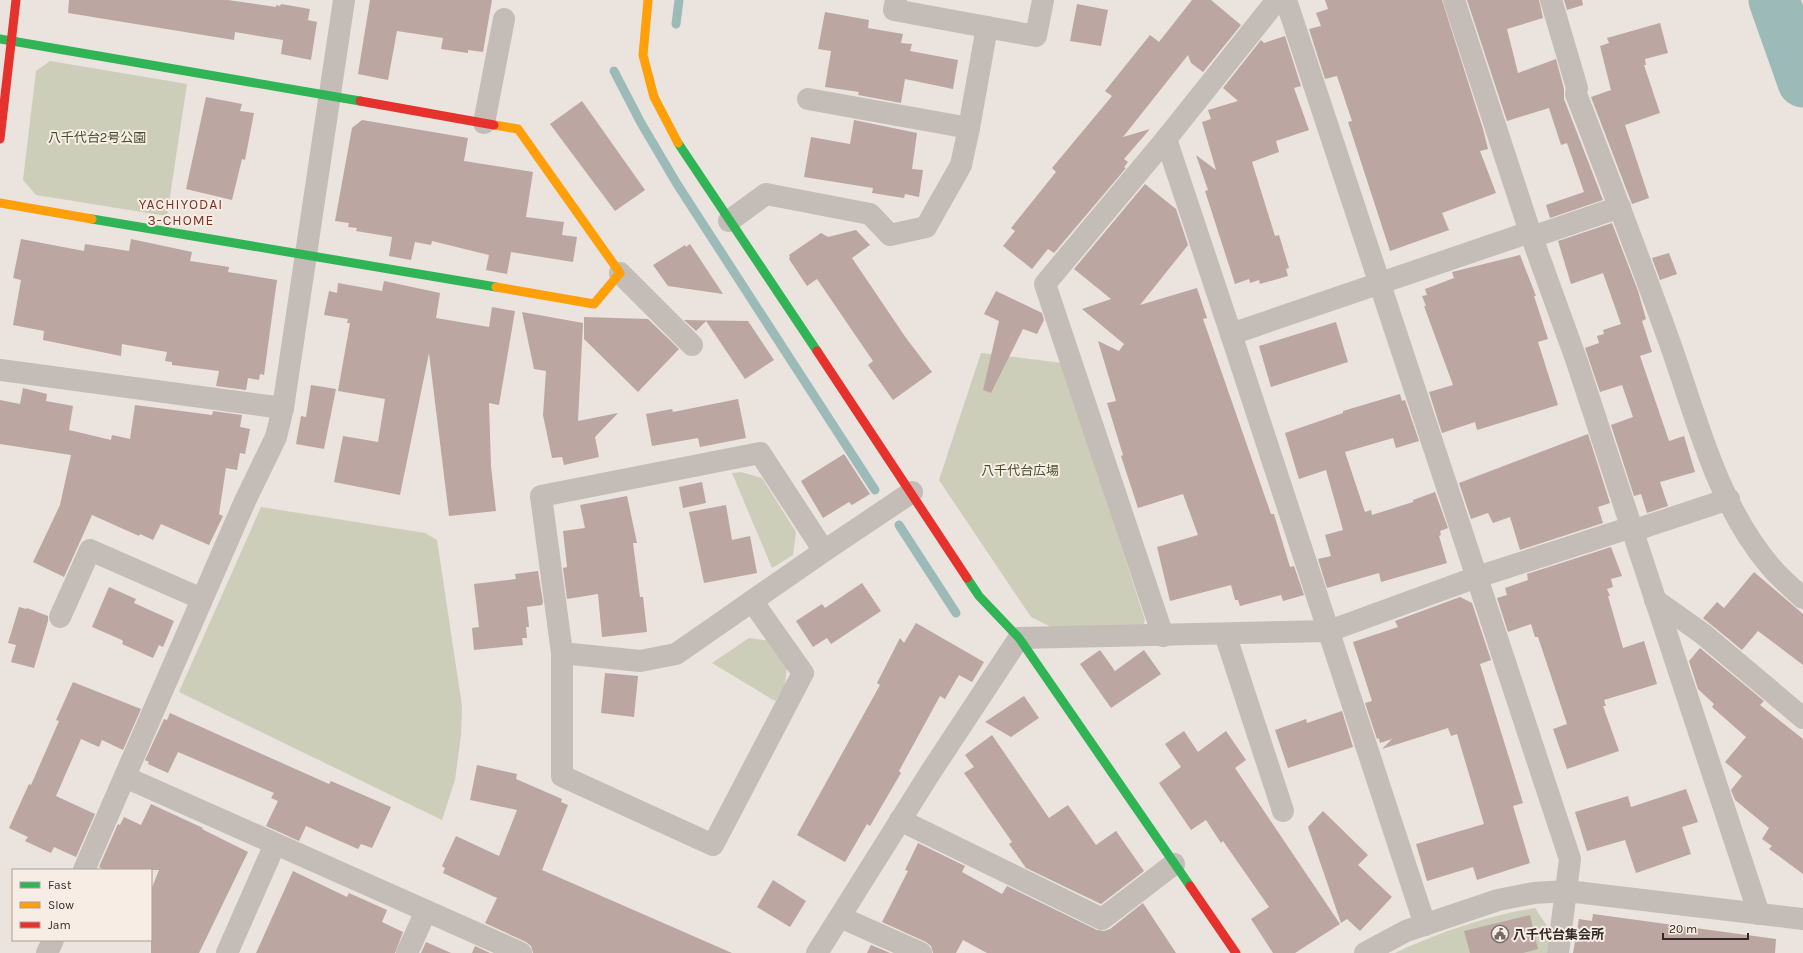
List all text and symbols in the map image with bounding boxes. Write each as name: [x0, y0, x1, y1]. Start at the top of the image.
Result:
park label: 八千代台2号公園: [48, 130, 146, 145]
district label: YACHIYODAI 3-CHOME: [139, 196, 223, 229]
park label: 八千代台広場: [981, 463, 1059, 478]
legend: [12, 869, 152, 941]
text: Fast: [48, 878, 72, 892]
text: Slow: [48, 898, 74, 912]
scale bar: [1663, 915, 1748, 941]
text: Jam: [48, 918, 71, 932]
text: 20 m: [1669, 922, 1697, 936]
public building icon: 八千代台集会所: [1490, 924, 1510, 944]
place label: 八千代台集会所: [1513, 927, 1604, 942]

